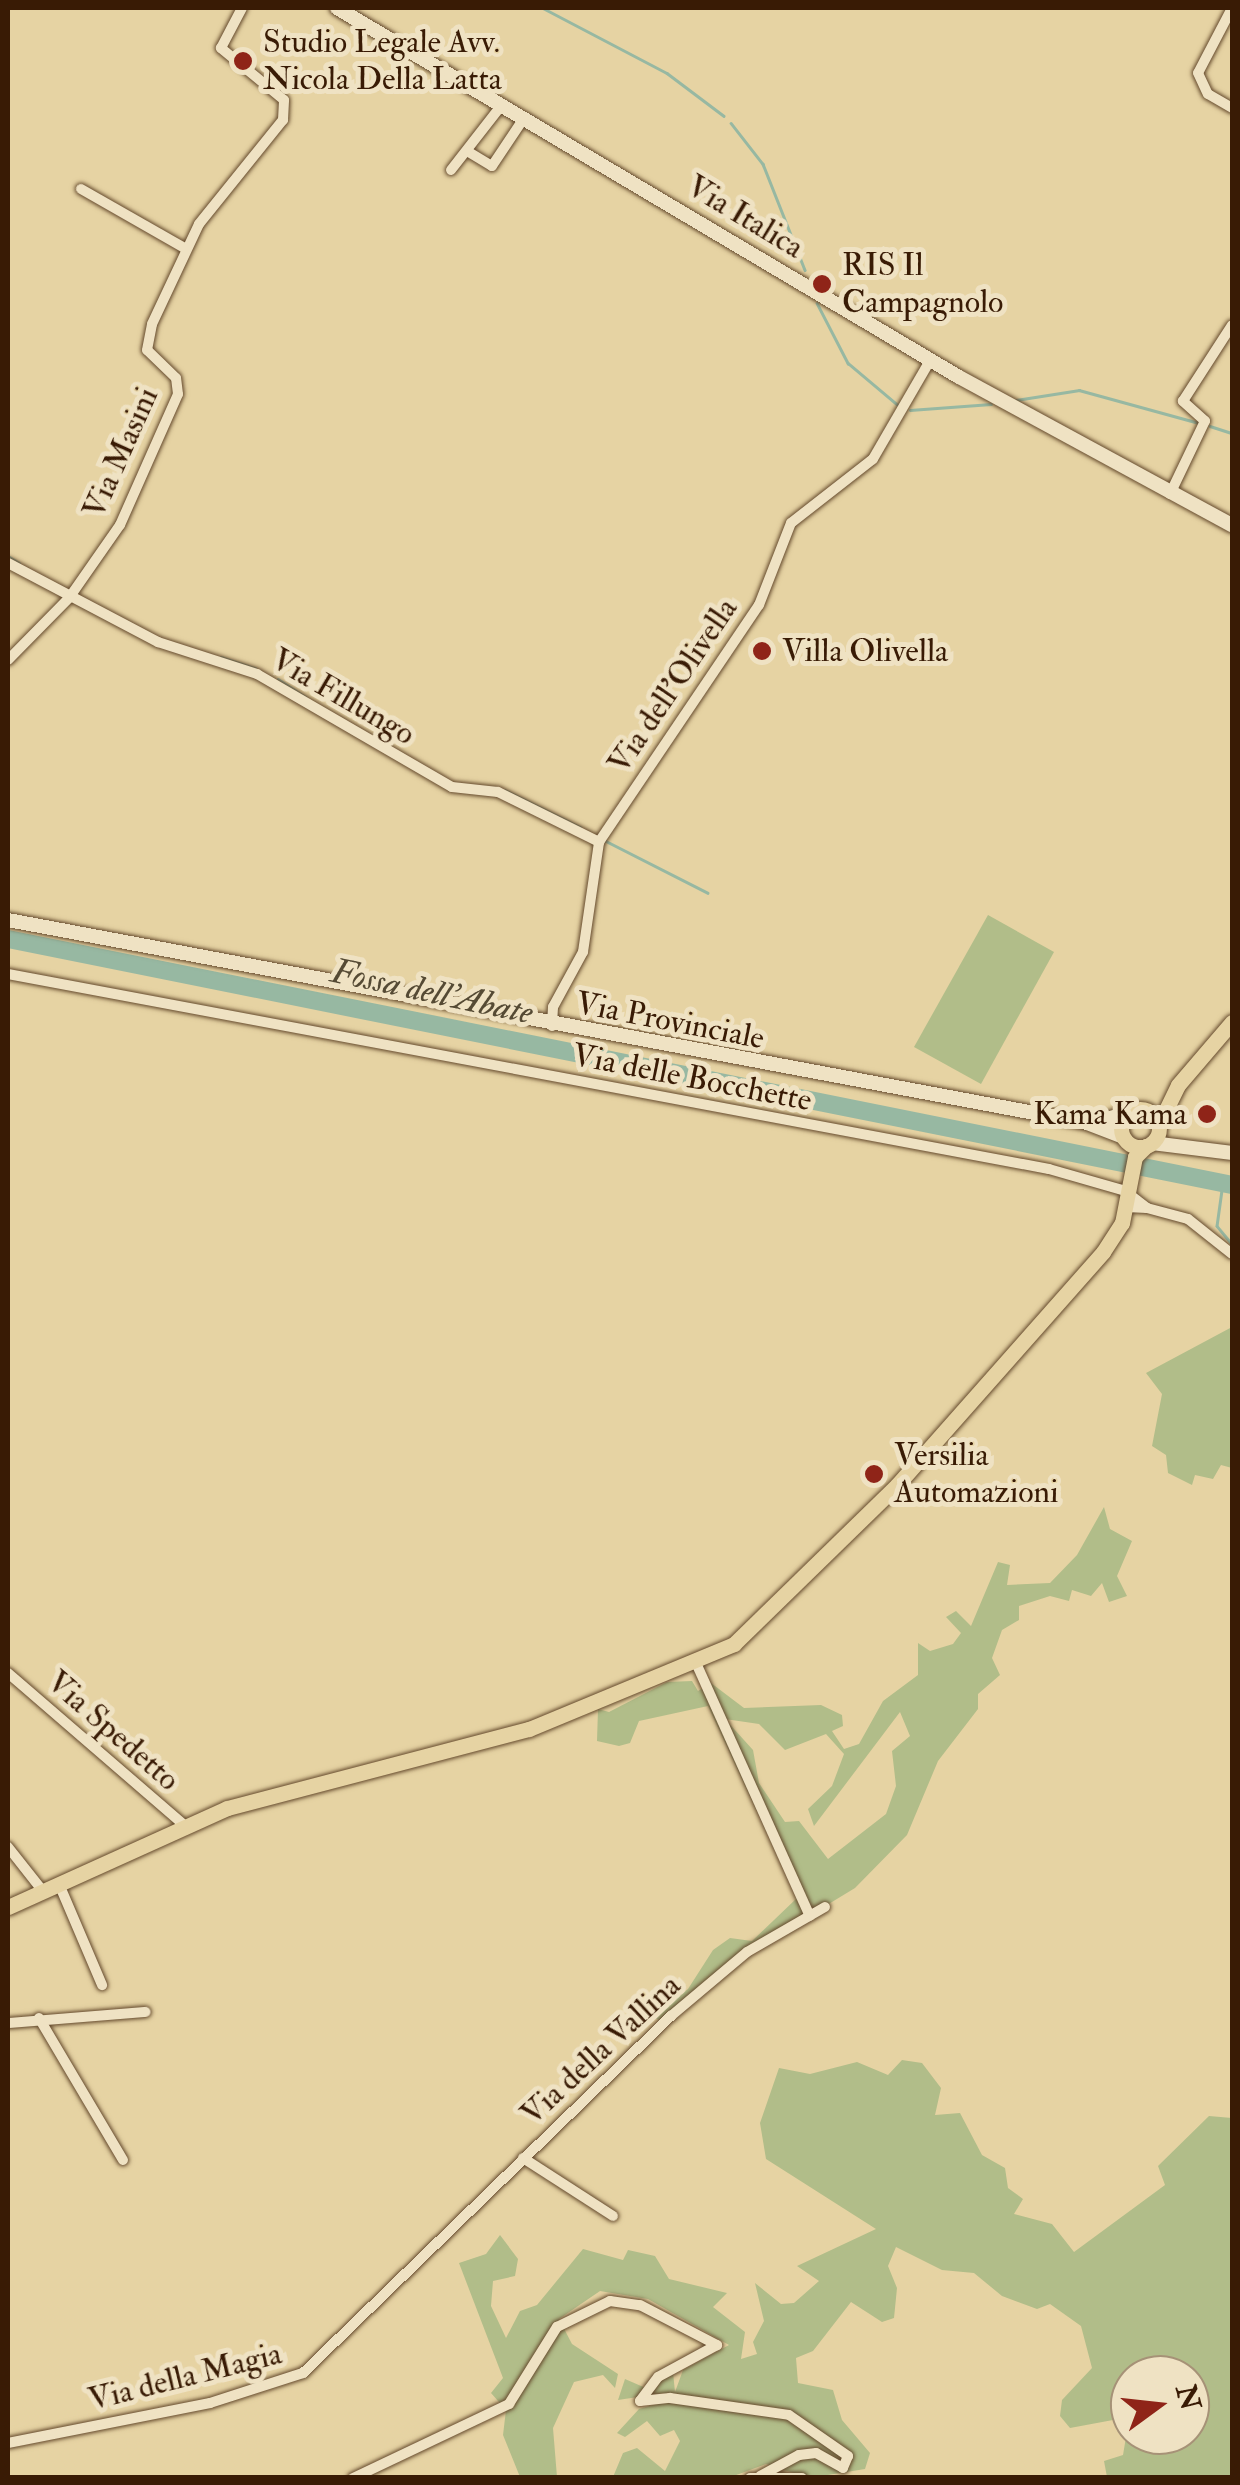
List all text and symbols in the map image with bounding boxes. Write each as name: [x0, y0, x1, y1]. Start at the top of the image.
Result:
place label: Studio Legale Avv. Nicola Della Latta: [263, 24, 502, 99]
marker: Studio Legale Avv. Nicola Della Latta: [232, 50, 254, 72]
street label: Via Italica: [680, 167, 810, 267]
place label: RIS Il Campagnolo: [842, 247, 1003, 322]
marker: RIS Il Campagnolo: [811, 273, 833, 295]
street label: Via Masini: [75, 382, 167, 524]
street label: Via dell'Olivella: [600, 591, 746, 781]
place label: Villa Olivella: [782, 632, 948, 670]
street label: Via Fillungo: [264, 640, 422, 754]
marker: Villa Olivella: [751, 640, 773, 662]
water label: Fossa dell'Abate: [327, 950, 537, 1034]
street label: Via Provinciale: [573, 984, 767, 1058]
street label: Via delle Bocchette: [569, 1036, 815, 1120]
place label: Kama Kama: [1033, 1095, 1187, 1133]
marker: Kama Kama: [1196, 1103, 1218, 1125]
place label: Versilia Automazioni: [894, 1437, 1059, 1512]
marker: Versilia Automazioni: [863, 1463, 885, 1485]
street label: Via Spedetto: [39, 1663, 187, 1799]
street label: Via della Vallina: [513, 1966, 689, 2134]
street label: Via della Magia: [84, 2334, 286, 2420]
north arrow: [1110, 2355, 1210, 2455]
text: N: [1167, 2381, 1208, 2414]

